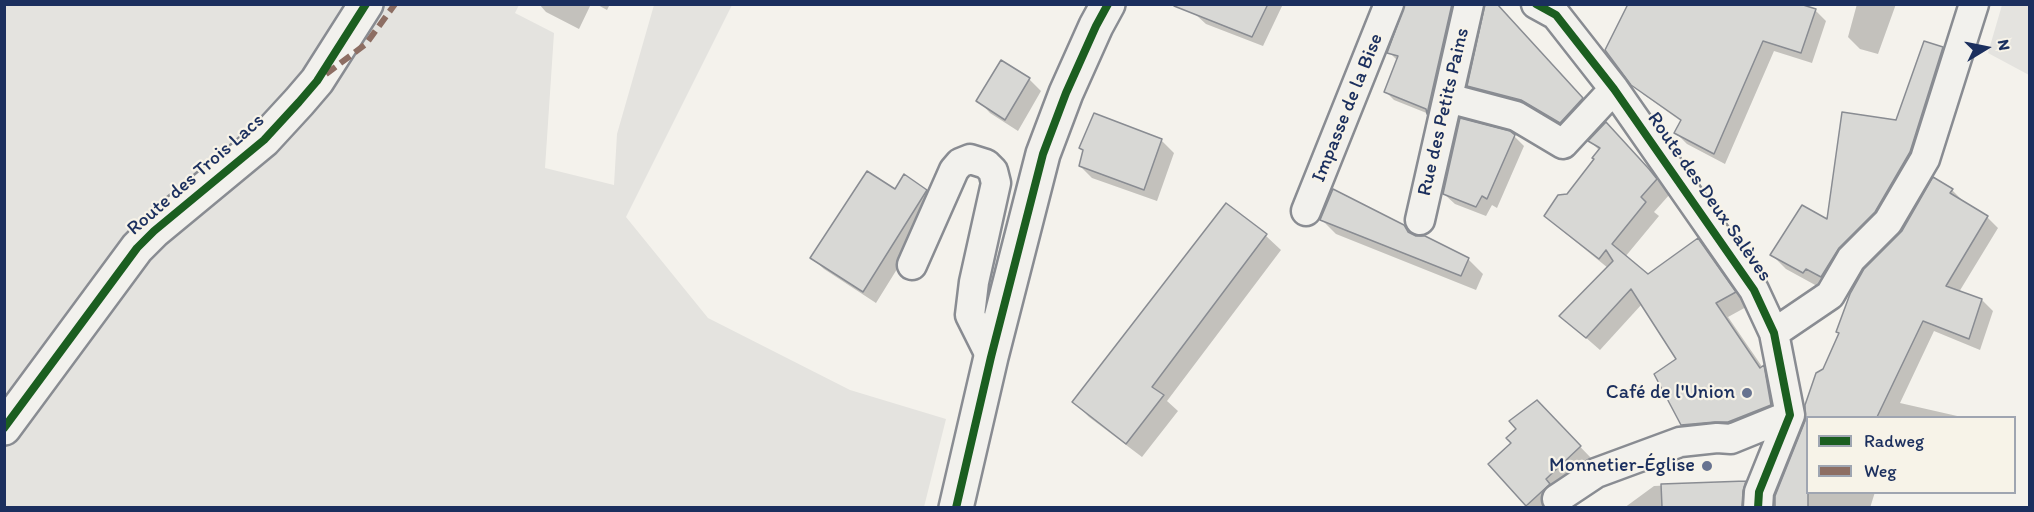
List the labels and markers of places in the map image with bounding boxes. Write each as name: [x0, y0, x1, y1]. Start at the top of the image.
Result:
place label: Café de l'Union: [1606, 381, 1735, 405]
marker: Café de l'Union: [1740, 386, 1754, 400]
place label: Monnetier-Église: [1549, 454, 1695, 478]
marker: Monnetier-Église: [1700, 459, 1714, 473]

